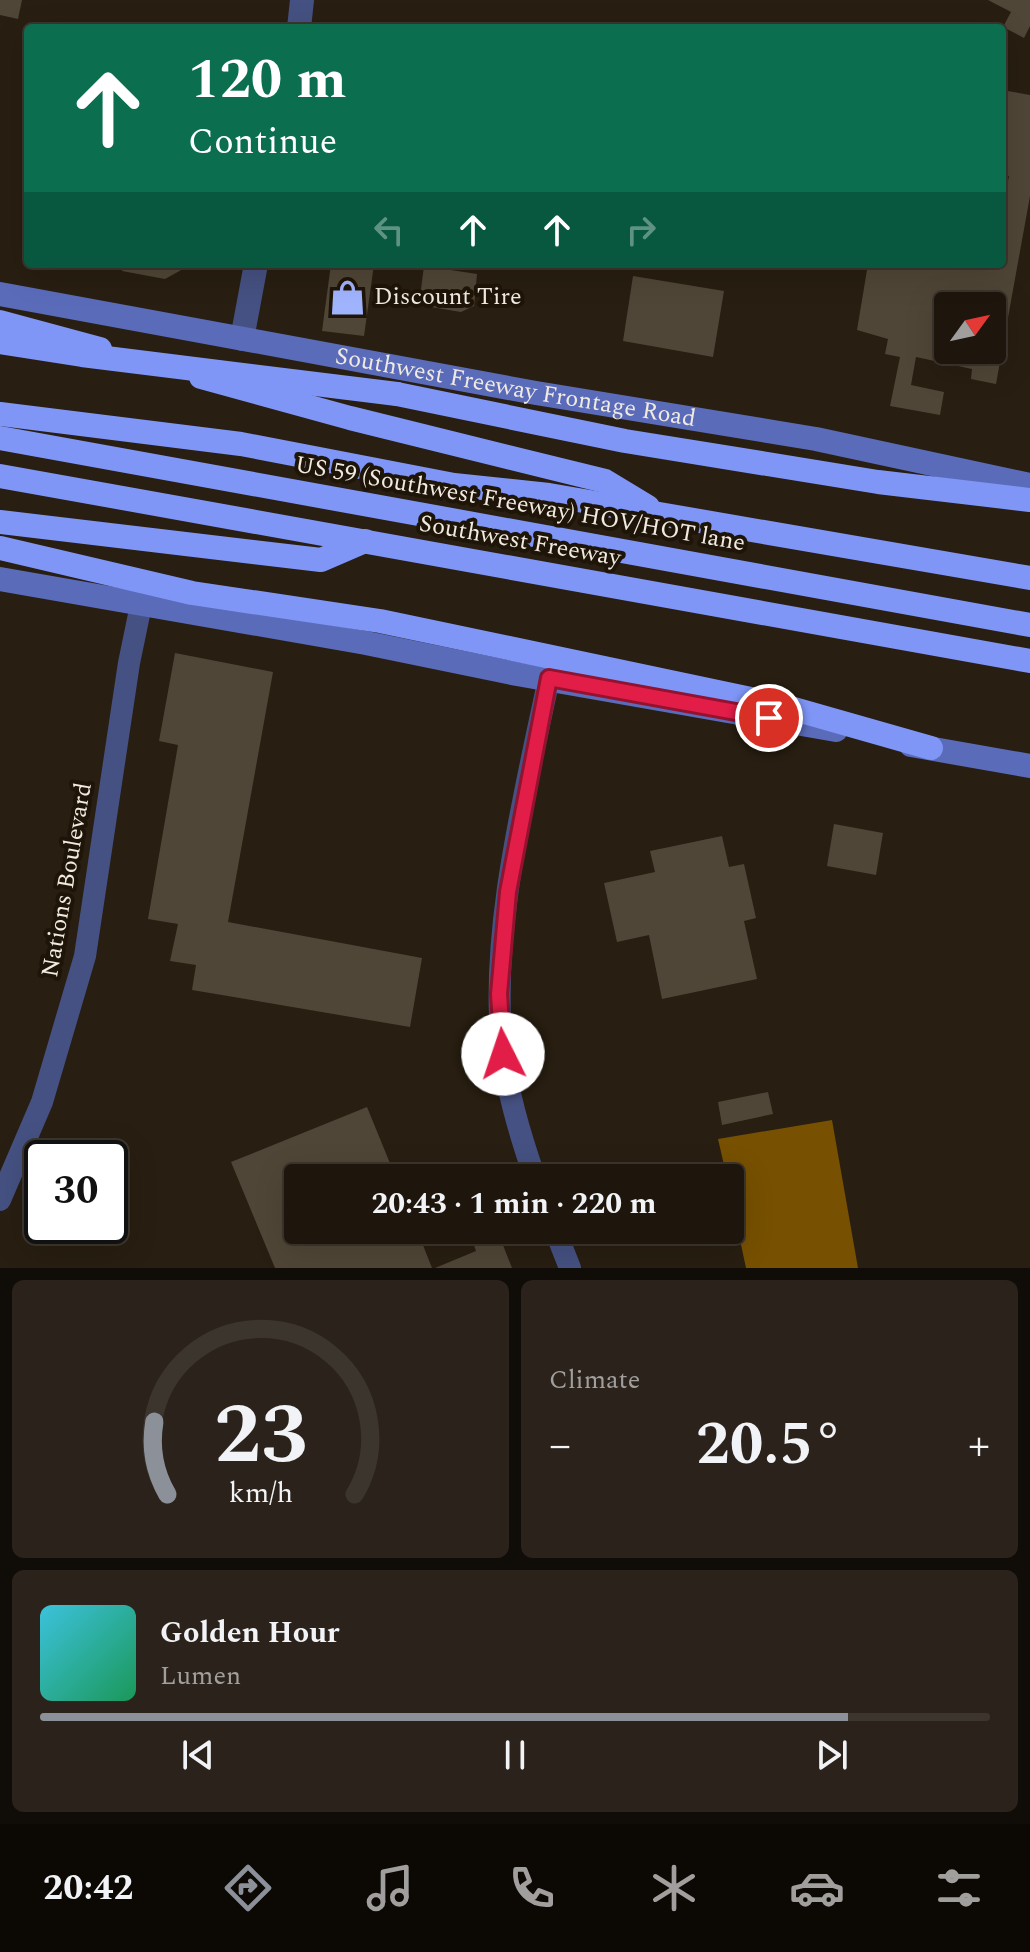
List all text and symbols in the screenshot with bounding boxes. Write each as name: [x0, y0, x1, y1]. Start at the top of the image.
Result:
text: 120 m: [188, 38, 347, 123]
icon: ahead: [56, 56, 160, 160]
text: Continue: [188, 115, 337, 170]
icon: left: [367, 208, 411, 252]
icon: ahead: [451, 208, 495, 252]
icon: ahead: [535, 208, 579, 252]
icon: right: [619, 208, 663, 252]
shop icon: Discount Tire: [329, 278, 367, 316]
place label: Discount Tire: [374, 279, 522, 315]
north arrow: [934, 292, 1006, 364]
map controls: [934, 292, 1006, 364]
street label: Southwest Freeway Frontage Road: [332, 338, 698, 437]
street label: US 59 (Southwest Freeway) HOV/HOT lane: [293, 450, 747, 558]
street label: Southwest Freeway: [417, 509, 623, 573]
pin: [735, 684, 803, 752]
icon: arrive: [747, 696, 791, 740]
street label: Nations Boulevard: [32, 780, 102, 980]
position arrow: [461, 1012, 545, 1096]
speed limit sign: 30: [24, 1140, 128, 1244]
text: 20:43 · 1 min · 220 m: [371, 1181, 657, 1227]
text: Climate: [549, 1360, 640, 1400]
text: 23: [214, 1373, 307, 1500]
text: 20.5°: [696, 1399, 843, 1491]
text: −: [549, 1412, 571, 1479]
text: +: [968, 1412, 990, 1479]
text: km/h: [228, 1472, 293, 1515]
text: Golden Hour: [160, 1610, 340, 1656]
text: Lumen: [160, 1656, 241, 1696]
icon: previous: [176, 1733, 220, 1777]
icon: pause: [493, 1733, 537, 1777]
icon: next: [810, 1733, 854, 1777]
icon: directions: [220, 1860, 276, 1916]
icon: music: [362, 1860, 418, 1916]
icon: phone: [504, 1860, 560, 1916]
icon: climate: [646, 1860, 702, 1916]
icon: car: [789, 1860, 845, 1916]
icon: filters: [931, 1860, 987, 1916]
text: 20:42: [43, 1861, 134, 1916]

